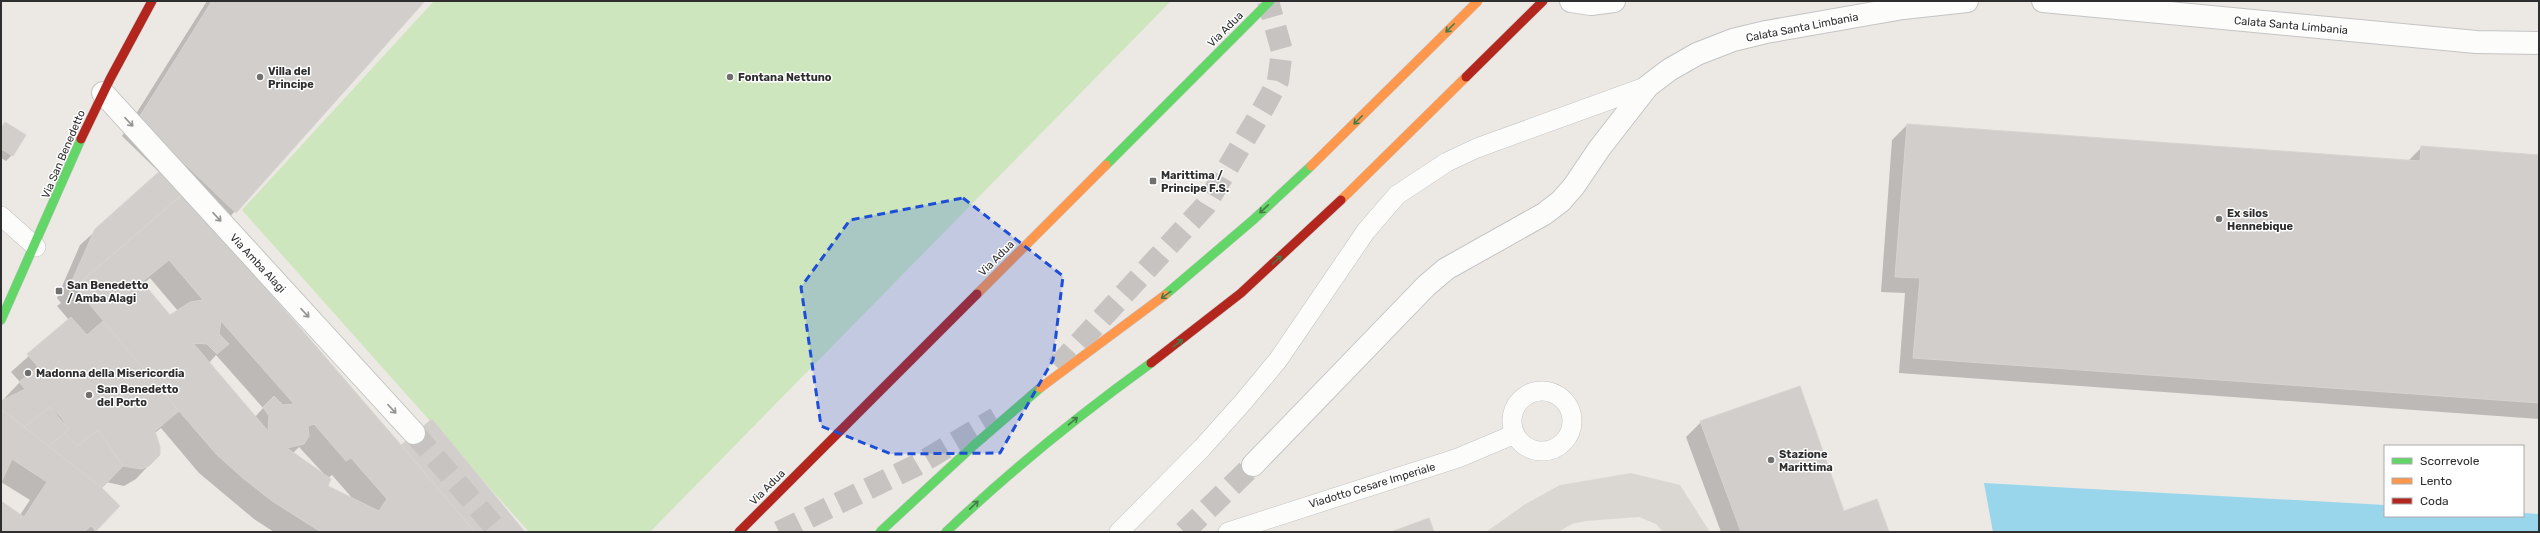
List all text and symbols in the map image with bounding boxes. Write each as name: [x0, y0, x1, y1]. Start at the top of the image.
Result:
street label: Via Adua: [1205, 9, 1246, 50]
street label: Calata Santa Limbania: [1745, 10, 1859, 45]
street label: Calata Santa Limbania: [2233, 14, 2349, 37]
one-way arrow: [1445, 23, 1455, 33]
place label: Villa del Principe: [268, 65, 314, 91]
place label: Fontana Nettuno: [738, 71, 832, 84]
marker: Villa del Principe: [255, 72, 265, 82]
marker: Fontana Nettuno: [725, 72, 735, 82]
street label: Via San Benedetto: [39, 108, 88, 200]
one-way arrow: [1353, 115, 1363, 125]
one-way arrow: [124, 116, 133, 126]
place label: Marittima / Principe F.S.: [1161, 169, 1229, 195]
marker: Marittima / Principe F.S.: [1148, 176, 1158, 186]
one-way arrow: [1258, 205, 1269, 214]
place label: Ex silos Hennebique: [2227, 207, 2293, 233]
one-way arrow: [212, 212, 221, 223]
marker: Ex silos Hennebique: [2214, 214, 2224, 224]
street label: Via Amba Alagi: [227, 231, 288, 296]
street label: Via Adua: [976, 238, 1017, 279]
one-way arrow: [1272, 255, 1282, 264]
place label: San Benedetto / Amba Alagi: [67, 279, 149, 305]
marker: San Benedetto / Amba Alagi: [54, 286, 64, 296]
one-way arrow: [1160, 291, 1171, 299]
one-way arrow: [300, 308, 309, 318]
one-way arrow: [1172, 339, 1183, 348]
place label: Madonna della Misericordia: [36, 367, 185, 380]
marker: Madonna della Misericordia: [23, 368, 33, 378]
place label: San Benedetto del Porto: [97, 383, 179, 409]
marker: San Benedetto del Porto: [84, 390, 94, 400]
one-way arrow: [388, 404, 397, 414]
one-way arrow: [1068, 416, 1078, 425]
legend: [2384, 445, 2524, 517]
place label: Stazione Marittima: [1779, 448, 1833, 474]
text: Scorrevole: [2420, 454, 2480, 468]
marker: Stazione Marittima: [1766, 455, 1776, 465]
street label: Viadotto Cesare Imperiale: [1307, 460, 1437, 511]
street label: Via Adua: [747, 467, 788, 508]
text: Lento: [2420, 474, 2452, 488]
text: Coda: [2420, 494, 2449, 508]
one-way arrow: [969, 500, 979, 510]

